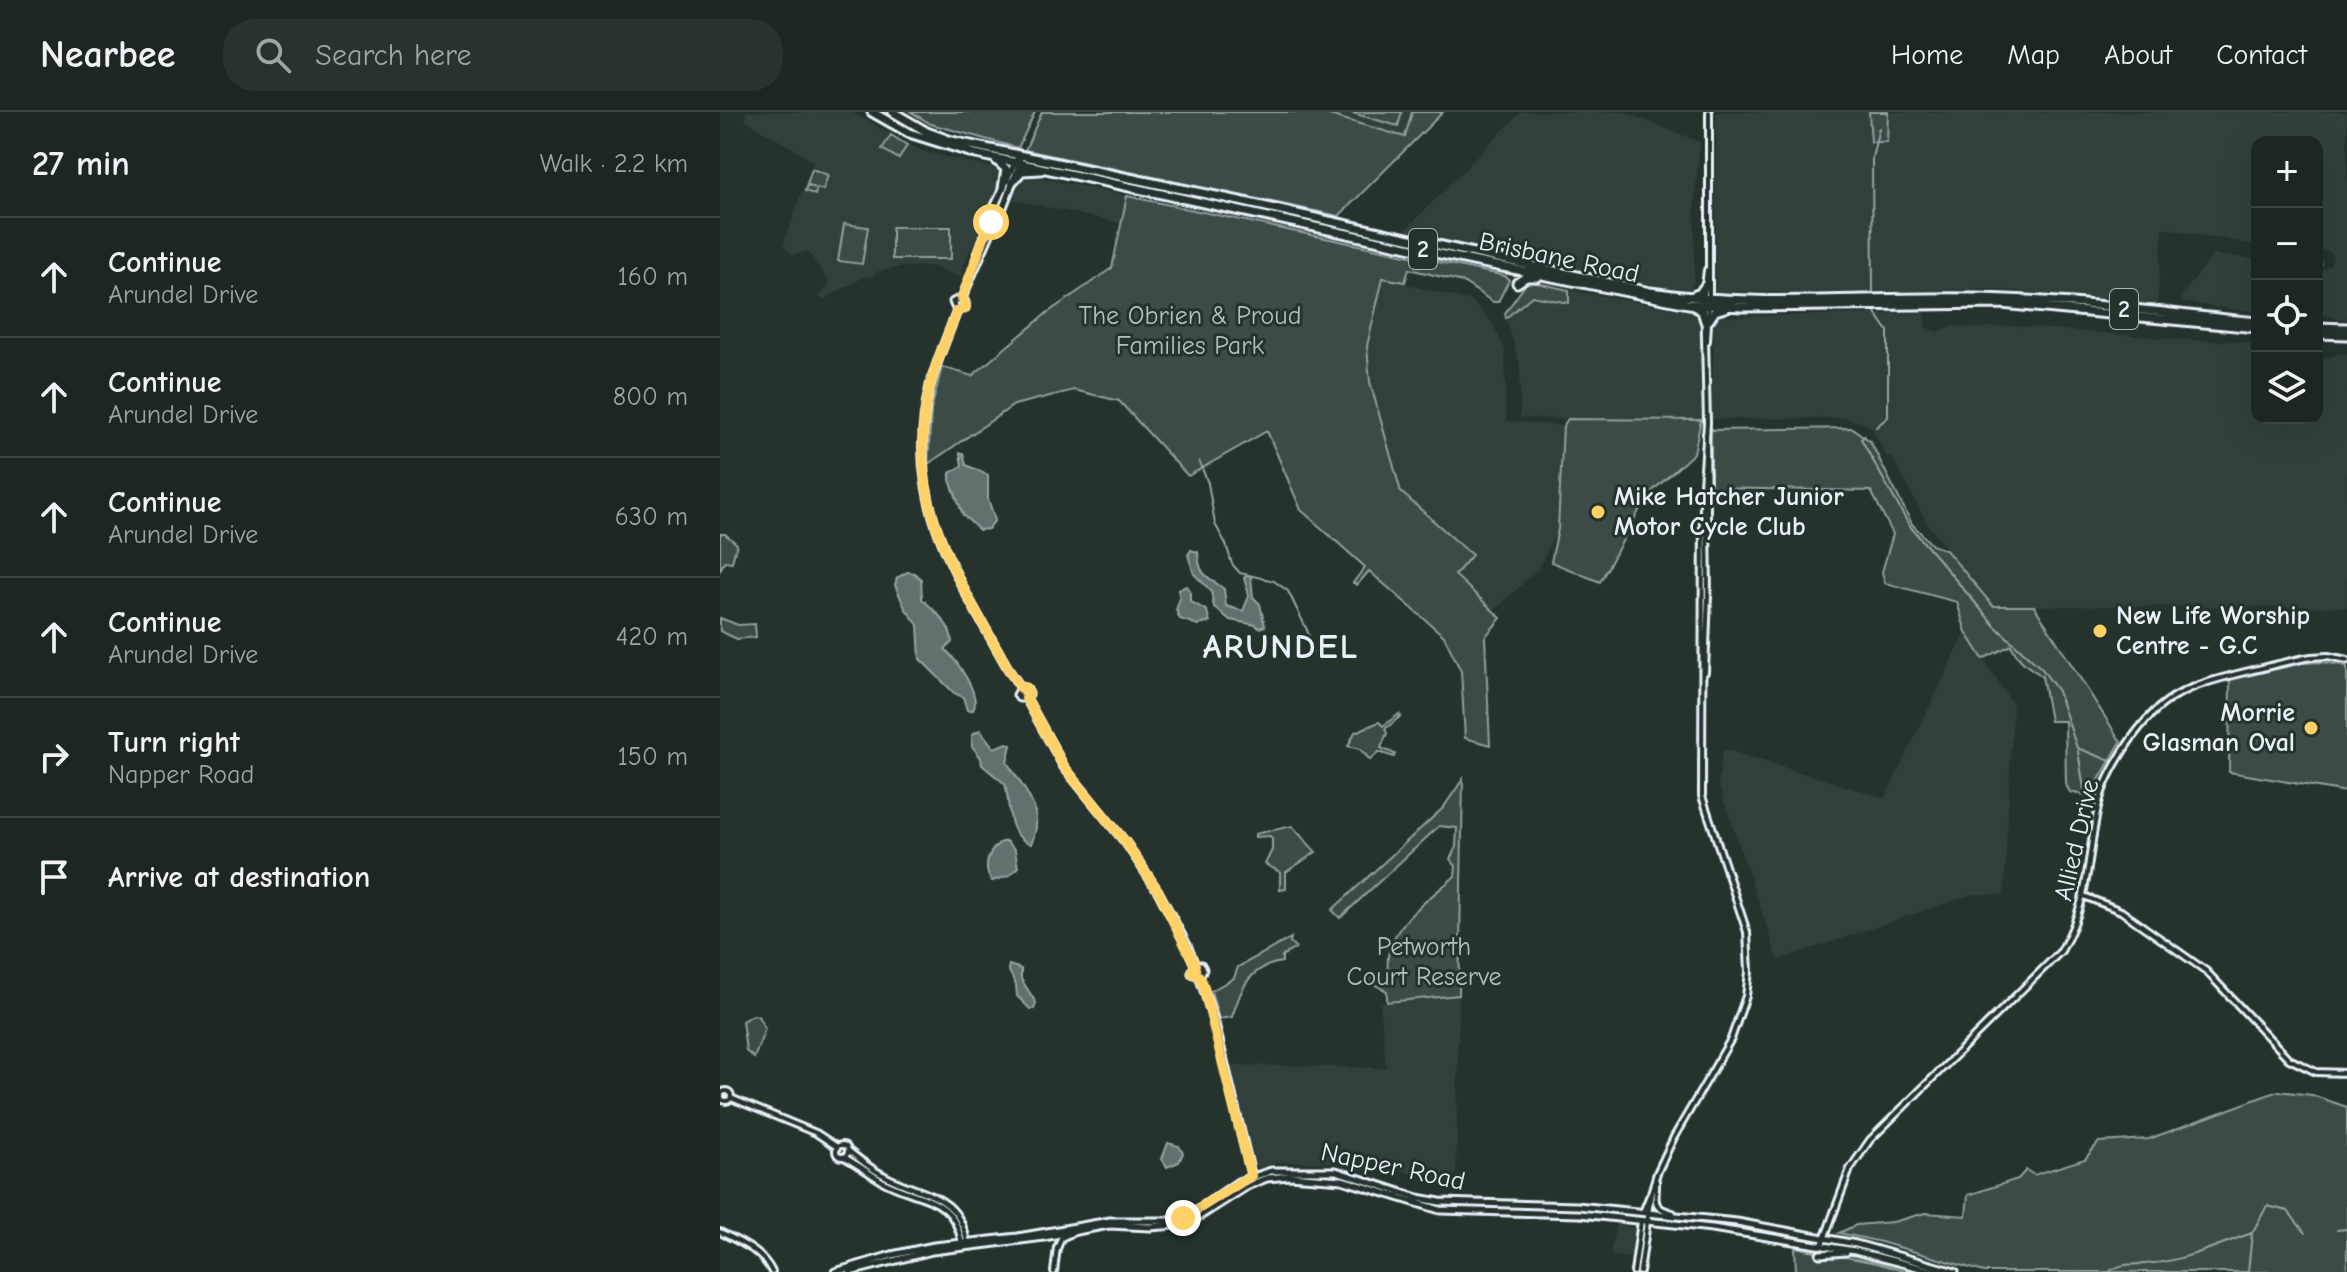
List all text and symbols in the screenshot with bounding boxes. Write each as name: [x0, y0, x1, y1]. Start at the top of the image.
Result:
search box: [223, 19, 783, 91]
text: Nearbee: [40, 33, 175, 77]
icon: search: [251, 33, 295, 77]
text: Search here: [315, 38, 471, 73]
text: Home: [1891, 39, 1963, 71]
text: Map: [2007, 39, 2060, 71]
text: About: [2104, 39, 2172, 71]
text: Contact: [2216, 39, 2307, 71]
map controls: [2251, 136, 2323, 424]
button: +: [2251, 136, 2323, 208]
text: 27 min: [32, 144, 130, 184]
text: Walk · 2.2 km: [540, 149, 688, 179]
route start: [973, 204, 1009, 240]
button: −: [2251, 208, 2323, 280]
street label: Brisbane Road: [1476, 226, 1642, 290]
road number: 2: [1409, 229, 1437, 269]
text: Continue: [108, 245, 222, 280]
icon: ahead: [32, 255, 76, 299]
text: 160 m: [618, 262, 688, 292]
text: Arundel Drive: [108, 280, 258, 310]
button: locate: [2251, 280, 2323, 352]
road number: 2: [2110, 289, 2138, 329]
park label: The Obrien & Proud Families Park: [1079, 301, 1301, 361]
button: layers: [2251, 352, 2323, 424]
text: Continue: [108, 365, 222, 400]
icon: ahead: [32, 375, 76, 419]
text: 800 m: [613, 382, 688, 412]
text: Arundel Drive: [108, 400, 258, 430]
place label: Mike Hatcher Junior Motor Cycle Club: [1614, 482, 1844, 542]
text: Continue: [108, 485, 222, 520]
icon: ahead: [32, 495, 76, 539]
text: 630 m: [615, 502, 688, 532]
marker: Mike Hatcher Junior Motor Cycle Club: [1589, 503, 1607, 521]
text: Arundel Drive: [108, 520, 258, 550]
place label: New Life Worship Centre - G.C: [2116, 601, 2310, 661]
text: Continue: [108, 605, 222, 640]
icon: ahead: [32, 615, 76, 659]
text: 420 m: [616, 622, 688, 652]
marker: New Life Worship Centre - G.C: [2091, 622, 2109, 640]
district label: ARUNDEL: [1203, 627, 1359, 667]
text: Arundel Drive: [108, 640, 258, 670]
place label: Morrie Glasman Oval: [2142, 698, 2295, 758]
marker: Morrie Glasman Oval: [2302, 719, 2320, 737]
text: Turn right: [108, 725, 240, 760]
icon: right: [32, 735, 76, 779]
text: 150 m: [618, 742, 688, 772]
text: Napper Road: [108, 760, 254, 790]
street label: Allied Drive: [2048, 776, 2106, 904]
icon: arrive: [32, 855, 76, 899]
text: Arrive at destination: [108, 860, 370, 895]
park label: Petworth Court Reserve: [1346, 932, 1502, 992]
street label: Napper Road: [1318, 1137, 1468, 1197]
route end: [1165, 1200, 1201, 1236]

